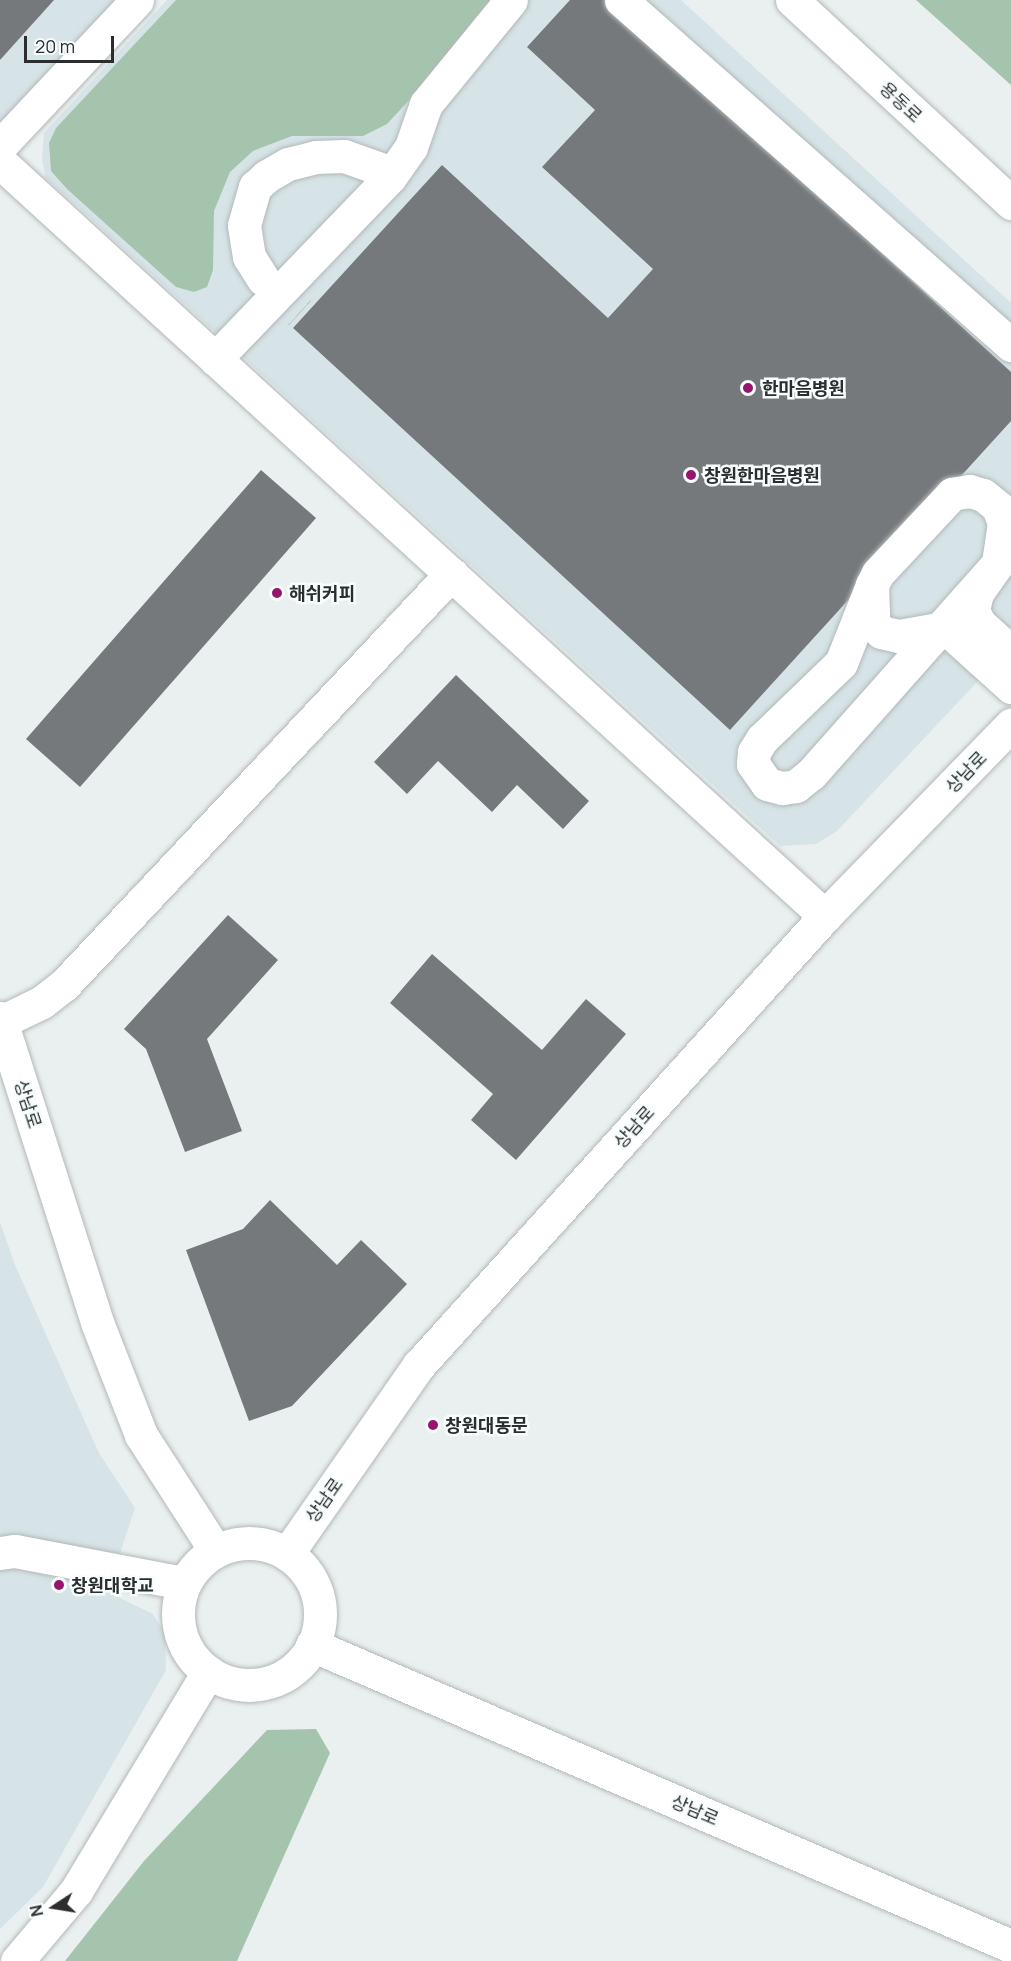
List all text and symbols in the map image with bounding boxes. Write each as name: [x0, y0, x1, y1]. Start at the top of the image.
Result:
scale bar: [27, 24, 117, 62]
text: 20 m: [35, 34, 75, 58]
street label: 용동로: [875, 77, 927, 127]
place label: 한마음병원: [762, 377, 845, 399]
marker: 한마음병원: [739, 379, 757, 397]
place label: 창원한마음병원: [704, 464, 820, 486]
marker: 창원한마음병원: [682, 466, 700, 484]
place label: 해쉬커피: [289, 582, 355, 604]
marker: 해쉬커피: [270, 586, 284, 600]
street label: 상남로: [941, 747, 991, 797]
street label: 상남로: [10, 1077, 46, 1131]
street label: 상남로: [609, 1101, 659, 1153]
place label: 창원대동문: [445, 1414, 528, 1436]
marker: 창원대동문: [426, 1418, 440, 1432]
street label: 상남로: [301, 1473, 347, 1527]
place label: 창원대학교: [71, 1574, 154, 1596]
marker: 창원대학교: [52, 1578, 66, 1592]
street label: 상남로: [668, 1790, 722, 1830]
north arrow: [24, 1877, 84, 1937]
text: N: [24, 1903, 48, 1919]

